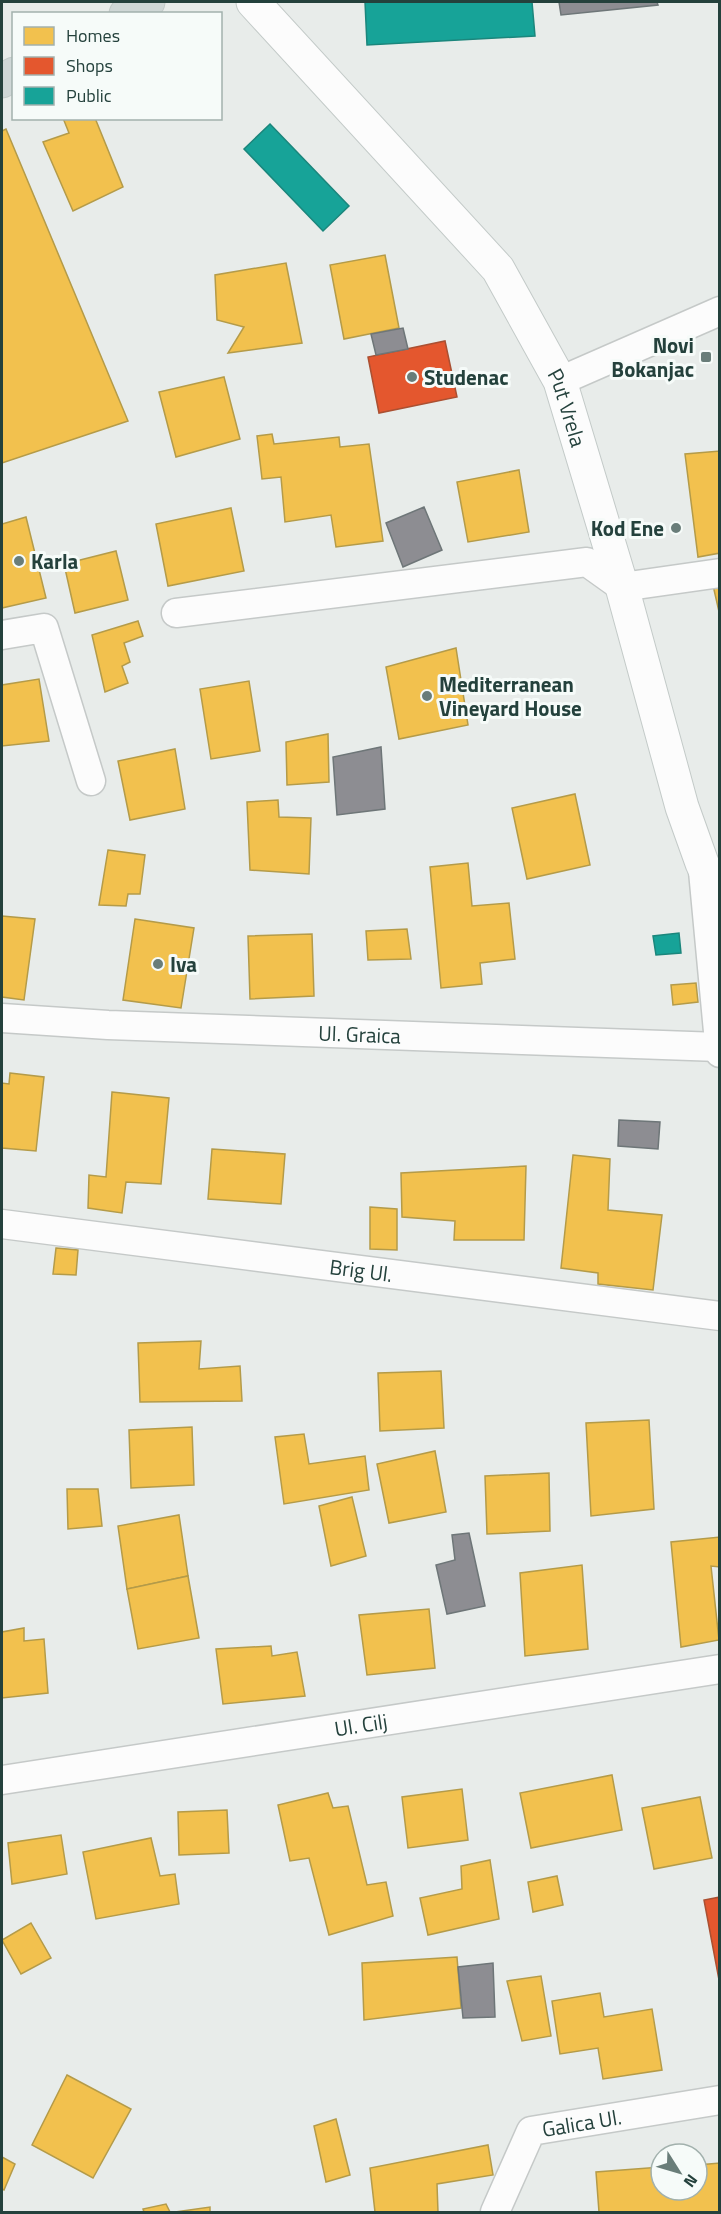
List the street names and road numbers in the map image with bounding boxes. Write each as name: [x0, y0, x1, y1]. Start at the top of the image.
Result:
street label: Put Vrela: [540, 362, 595, 451]
street label: Ul. Graica: [318, 1017, 402, 1052]
street label: Brig Ul.: [328, 1250, 394, 1290]
street label: Ul. Cilj: [332, 1705, 389, 1744]
street label: Galica Ul.: [540, 2100, 624, 2145]

